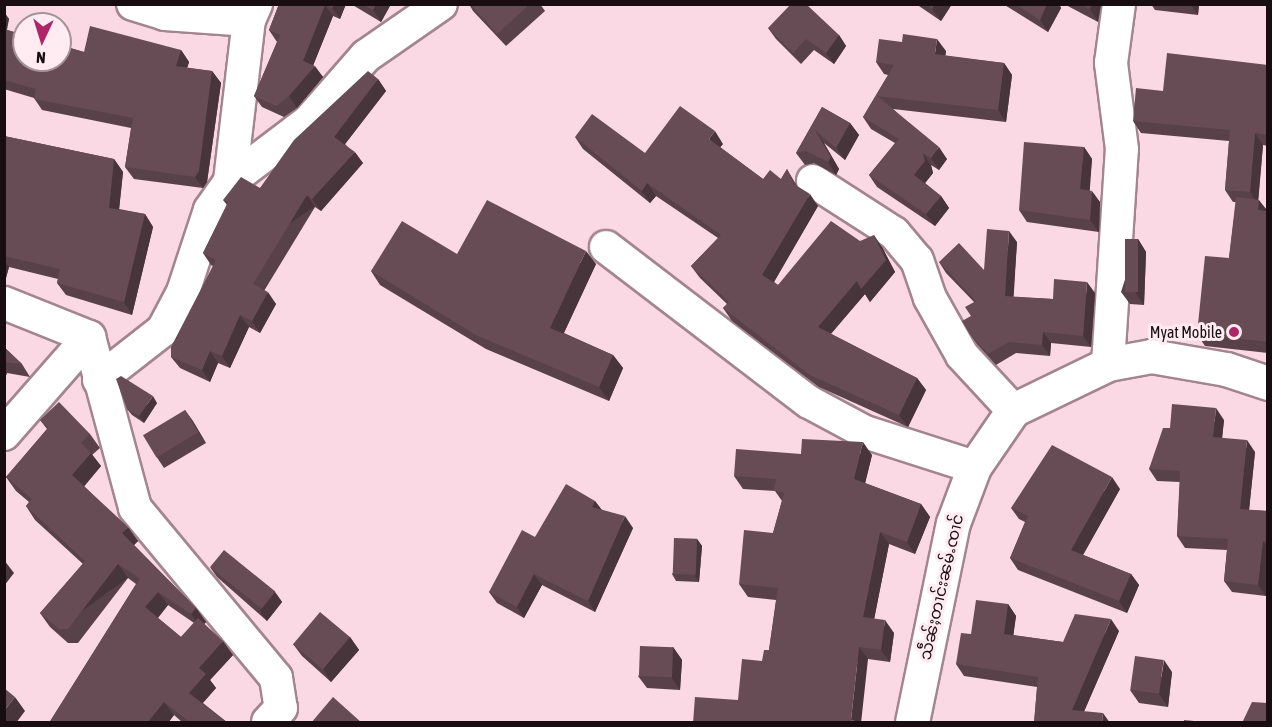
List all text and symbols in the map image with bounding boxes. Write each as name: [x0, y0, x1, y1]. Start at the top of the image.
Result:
north arrow: [12, 12, 72, 72]
text: N: [36, 49, 46, 67]
place label: Myat Mobile: [1150, 322, 1222, 342]
marker: Myat Mobile: [1227, 325, 1241, 339]
street label: သဵၼ်ႈတၢင်းၼမ်ႉၸၢင်: [915, 512, 967, 662]

